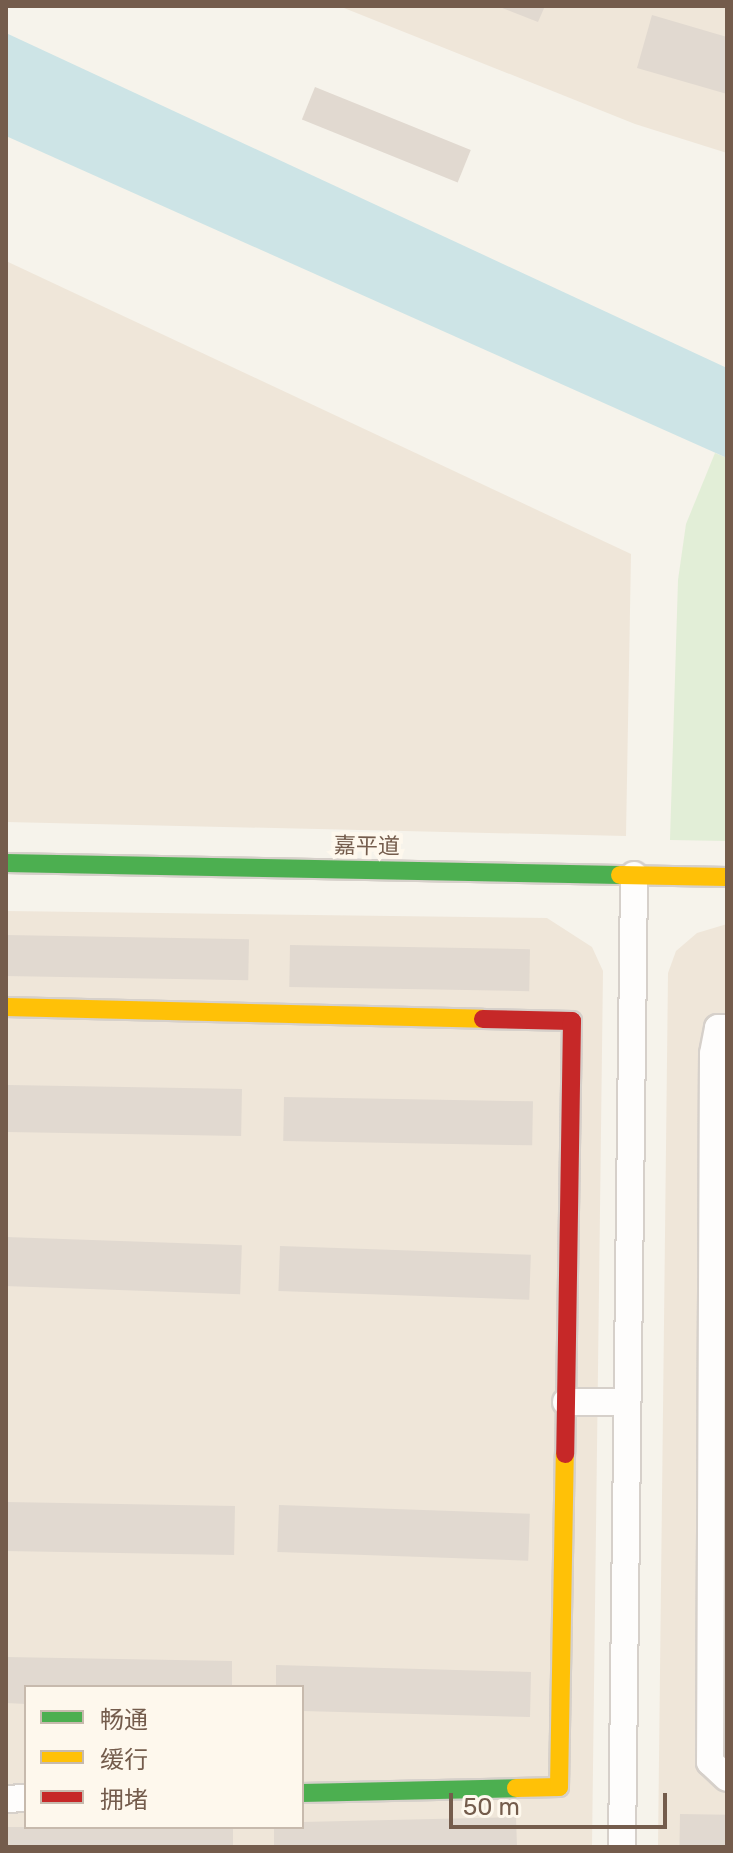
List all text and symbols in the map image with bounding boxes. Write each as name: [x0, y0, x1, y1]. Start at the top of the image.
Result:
street label: 嘉平道: [334, 832, 400, 860]
legend: [24, 1685, 304, 1829]
text: 畅通: [100, 1706, 148, 1734]
text: 缓行: [100, 1746, 148, 1774]
scale bar: [453, 1777, 671, 1827]
text: 拥堵: [100, 1786, 148, 1814]
text: 50 m: [463, 1793, 520, 1821]

